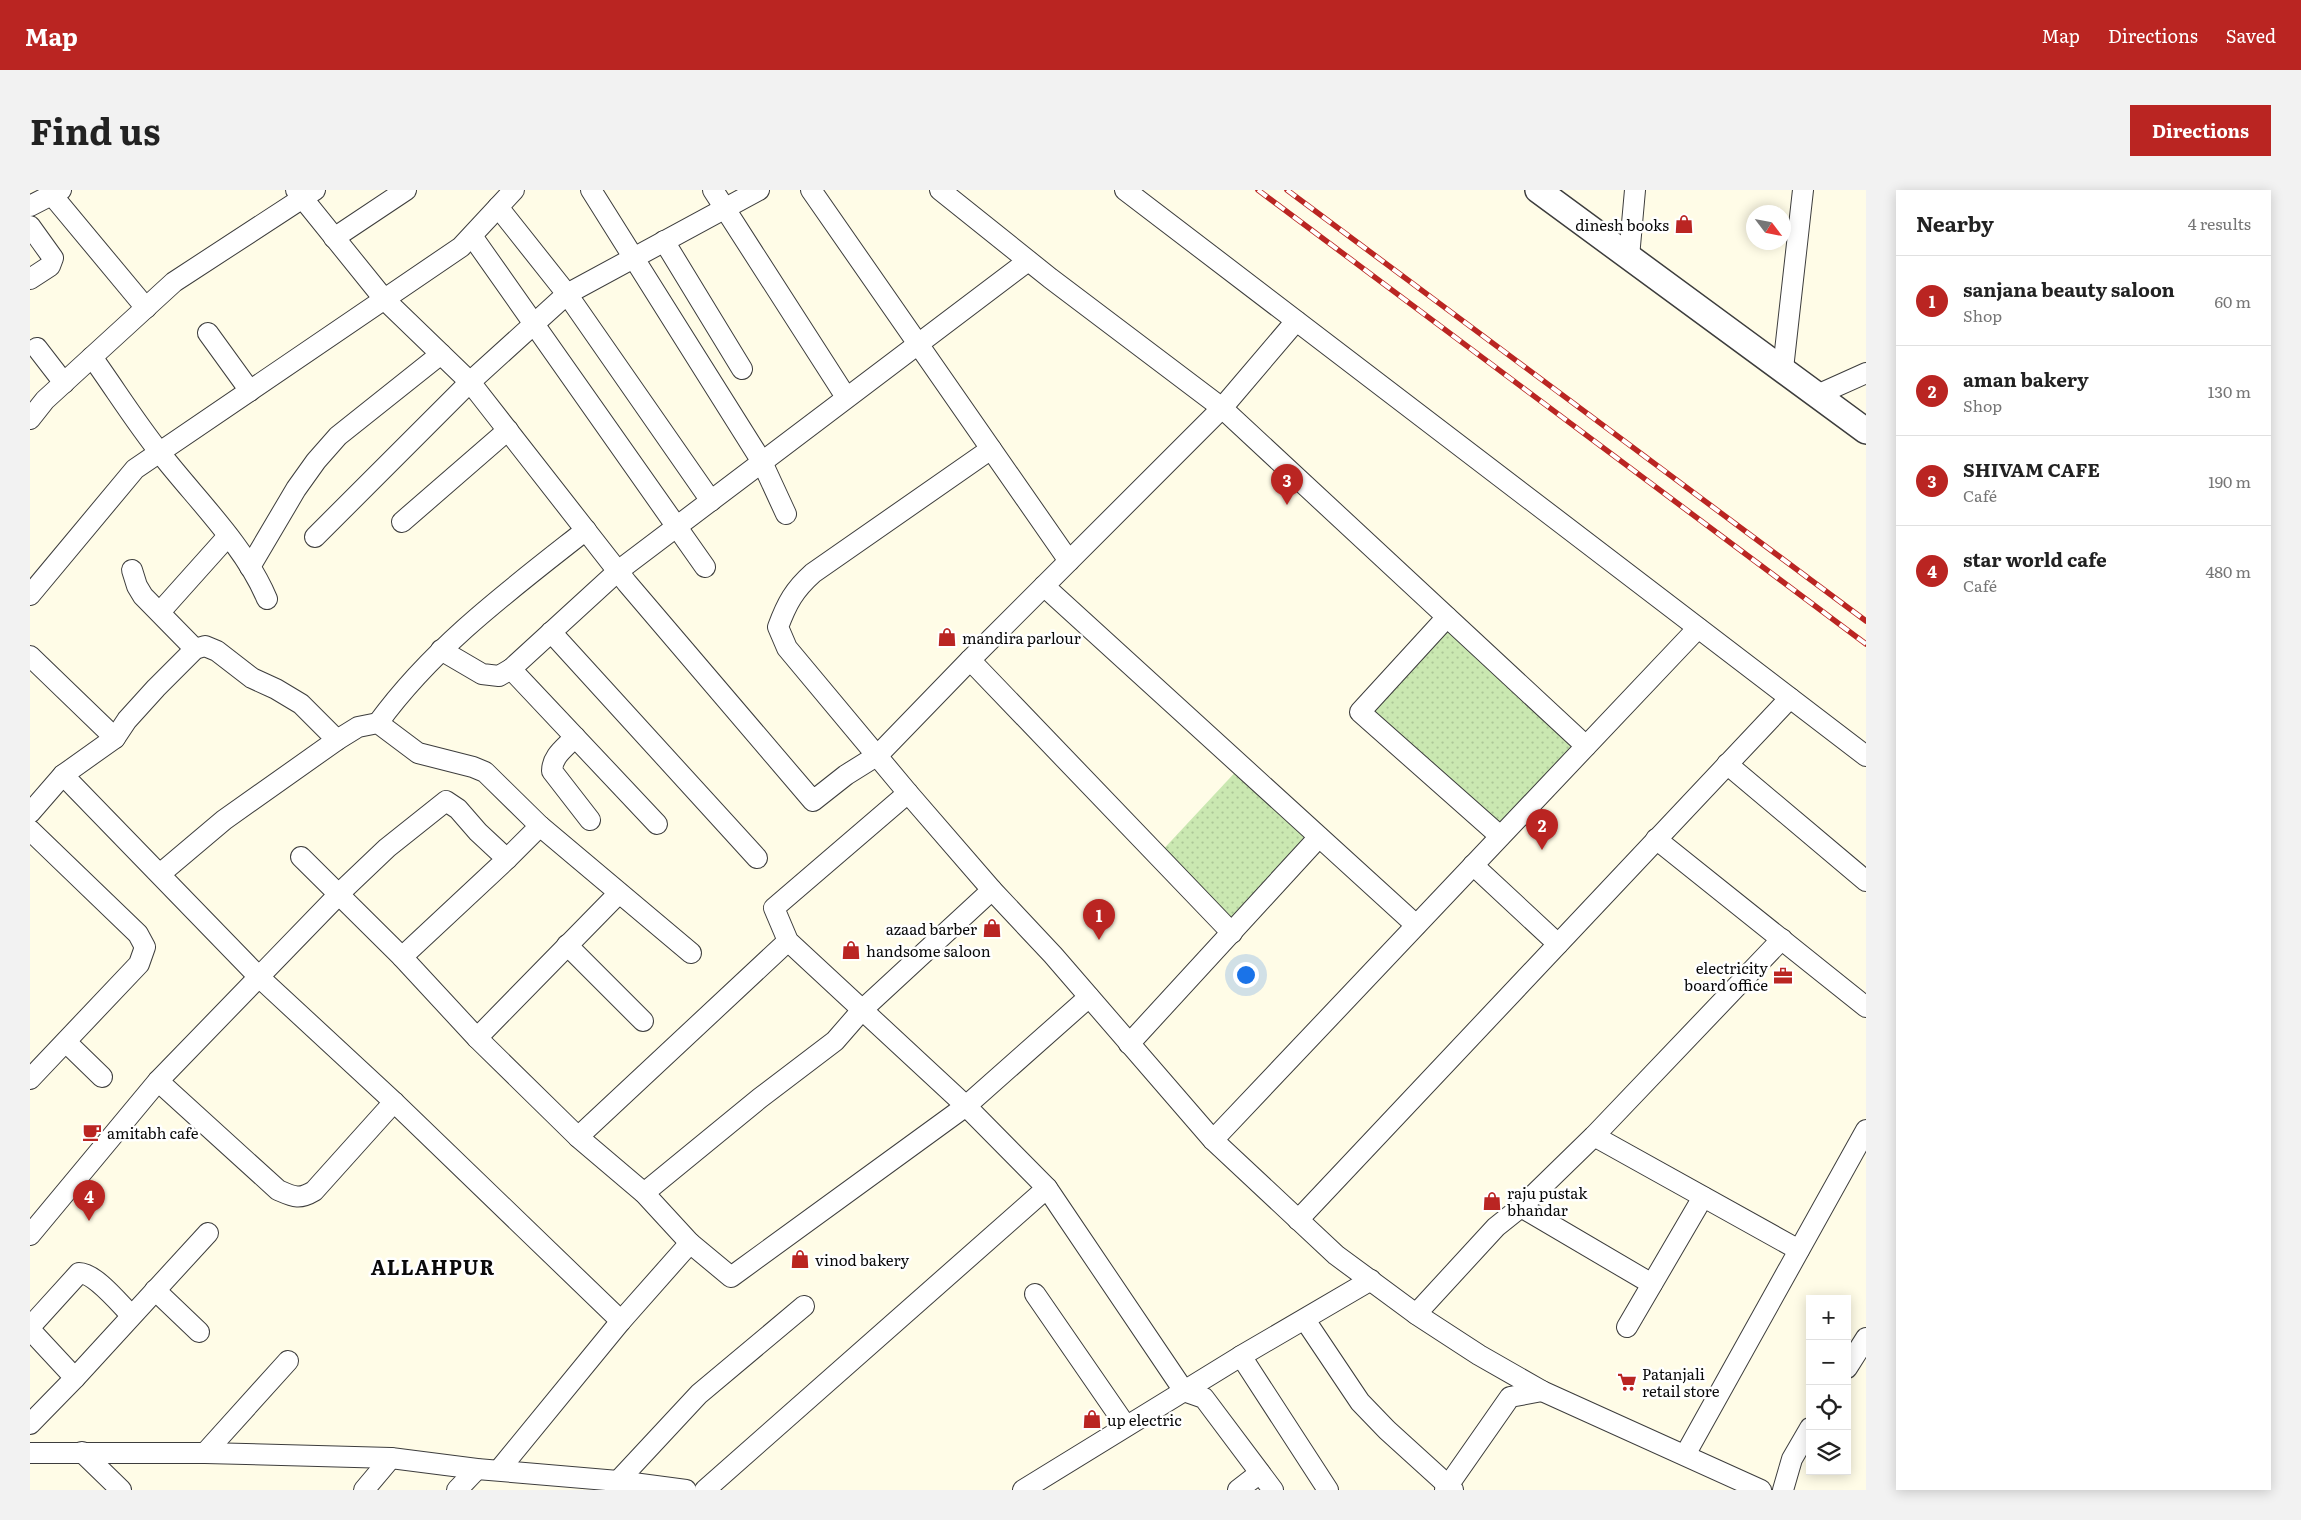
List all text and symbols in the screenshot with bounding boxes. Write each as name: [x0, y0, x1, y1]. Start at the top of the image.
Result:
text: Map: [25, 18, 78, 53]
text: Map: [2042, 22, 2080, 49]
text: Directions: [2108, 22, 2198, 49]
text: Saved: [2226, 22, 2276, 49]
text: Find us: [30, 104, 160, 156]
button: Directions: [2130, 105, 2271, 156]
north arrow: [1746, 205, 1791, 250]
text: Nearby: [1916, 207, 1994, 238]
text: 4 results: [2188, 211, 2251, 235]
place label: dinesh books: [1575, 213, 1669, 236]
shop icon: dinesh books: [1673, 213, 1695, 235]
text: sanjana beauty saloon: [1963, 275, 2175, 303]
text: 1: [1929, 289, 1935, 313]
text: 60 m: [2214, 289, 2251, 313]
text: Shop: [1963, 303, 2002, 327]
text: aman bakery: [1963, 365, 2089, 393]
text: 2: [1928, 379, 1936, 403]
text: 130 m: [2208, 379, 2251, 403]
text: Shop: [1963, 393, 2002, 417]
text: SHIVAM CAFE: [1963, 455, 2100, 483]
pin: 3: [1271, 464, 1303, 505]
text: 3: [1928, 469, 1936, 493]
text: 190 m: [2208, 469, 2251, 493]
text: Café: [1963, 483, 1997, 507]
text: star world cafe: [1963, 545, 2107, 573]
text: 4: [1927, 559, 1937, 583]
text: 480 m: [2205, 559, 2251, 583]
text: Café: [1963, 573, 1997, 597]
shop icon: mandira parlour: [936, 626, 958, 648]
place label: mandira parlour: [962, 626, 1081, 649]
pin: 2: [1526, 809, 1558, 850]
pin: 1: [1083, 899, 1115, 940]
place label: azaad barber: [886, 917, 977, 940]
shop icon: azaad barber: [981, 917, 1003, 939]
shop icon: handsome saloon: [840, 939, 862, 961]
place label: handsome saloon: [866, 939, 991, 962]
place label: electricity board office: [1684, 956, 1768, 996]
your location: [1233, 962, 1259, 988]
office icon: electricity board office: [1772, 965, 1794, 987]
cafe icon: amitabh cafe: [81, 1121, 103, 1143]
place label: amitabh cafe: [107, 1121, 199, 1144]
pin: 4: [73, 1180, 105, 1221]
place label: raju pustak bhandar: [1507, 1181, 1588, 1221]
shop icon: raju pustak bhandar: [1481, 1190, 1503, 1212]
shop icon: vinod bakery: [789, 1248, 811, 1270]
place label: vinod bakery: [815, 1248, 910, 1271]
district label: ALLAHPUR: [371, 1251, 495, 1281]
map controls: [1806, 1295, 1851, 1475]
button: +: [1806, 1295, 1851, 1340]
button: −: [1806, 1340, 1851, 1385]
place label: Patanjali retail store: [1642, 1362, 1720, 1402]
supermarket icon: Patanjali retail store: [1616, 1371, 1638, 1393]
button: locate: [1806, 1385, 1851, 1430]
shop icon: up electric: [1081, 1408, 1103, 1430]
place label: up electric: [1107, 1408, 1182, 1431]
button: layers: [1806, 1430, 1851, 1475]

